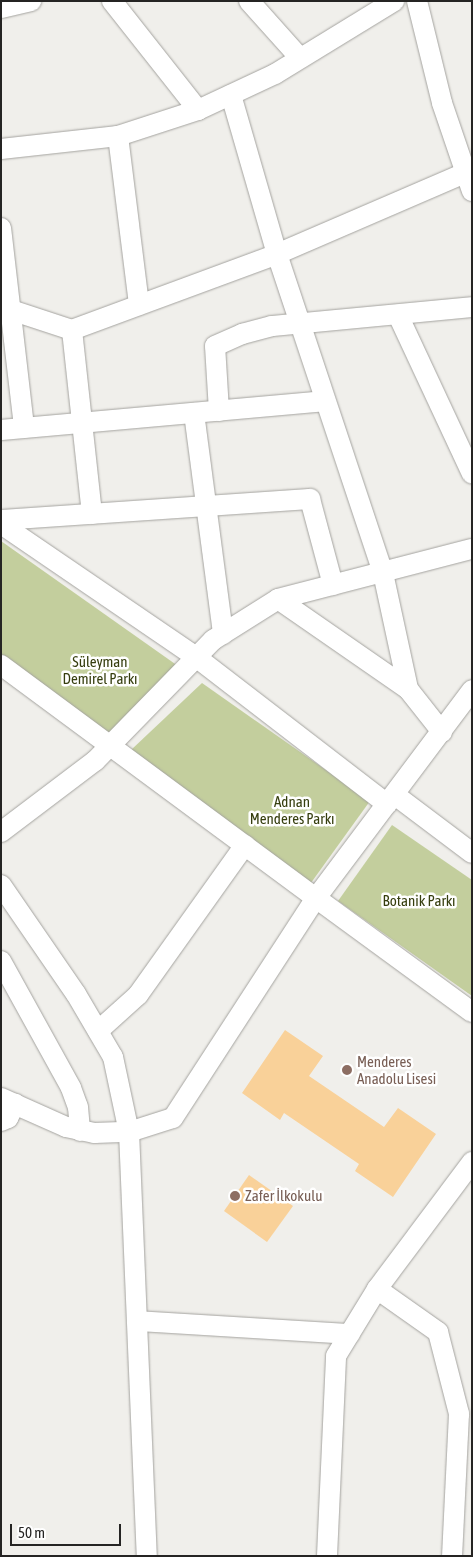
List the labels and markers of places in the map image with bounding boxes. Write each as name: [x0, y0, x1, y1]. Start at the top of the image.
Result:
place label: Menderes Anadolu Lisesi: [357, 1052, 436, 1087]
marker: Menderes Anadolu Lisesi: [341, 1064, 353, 1076]
place label: Zafer İlkokulu: [245, 1187, 322, 1205]
marker: Zafer İlkokulu: [229, 1190, 241, 1202]

